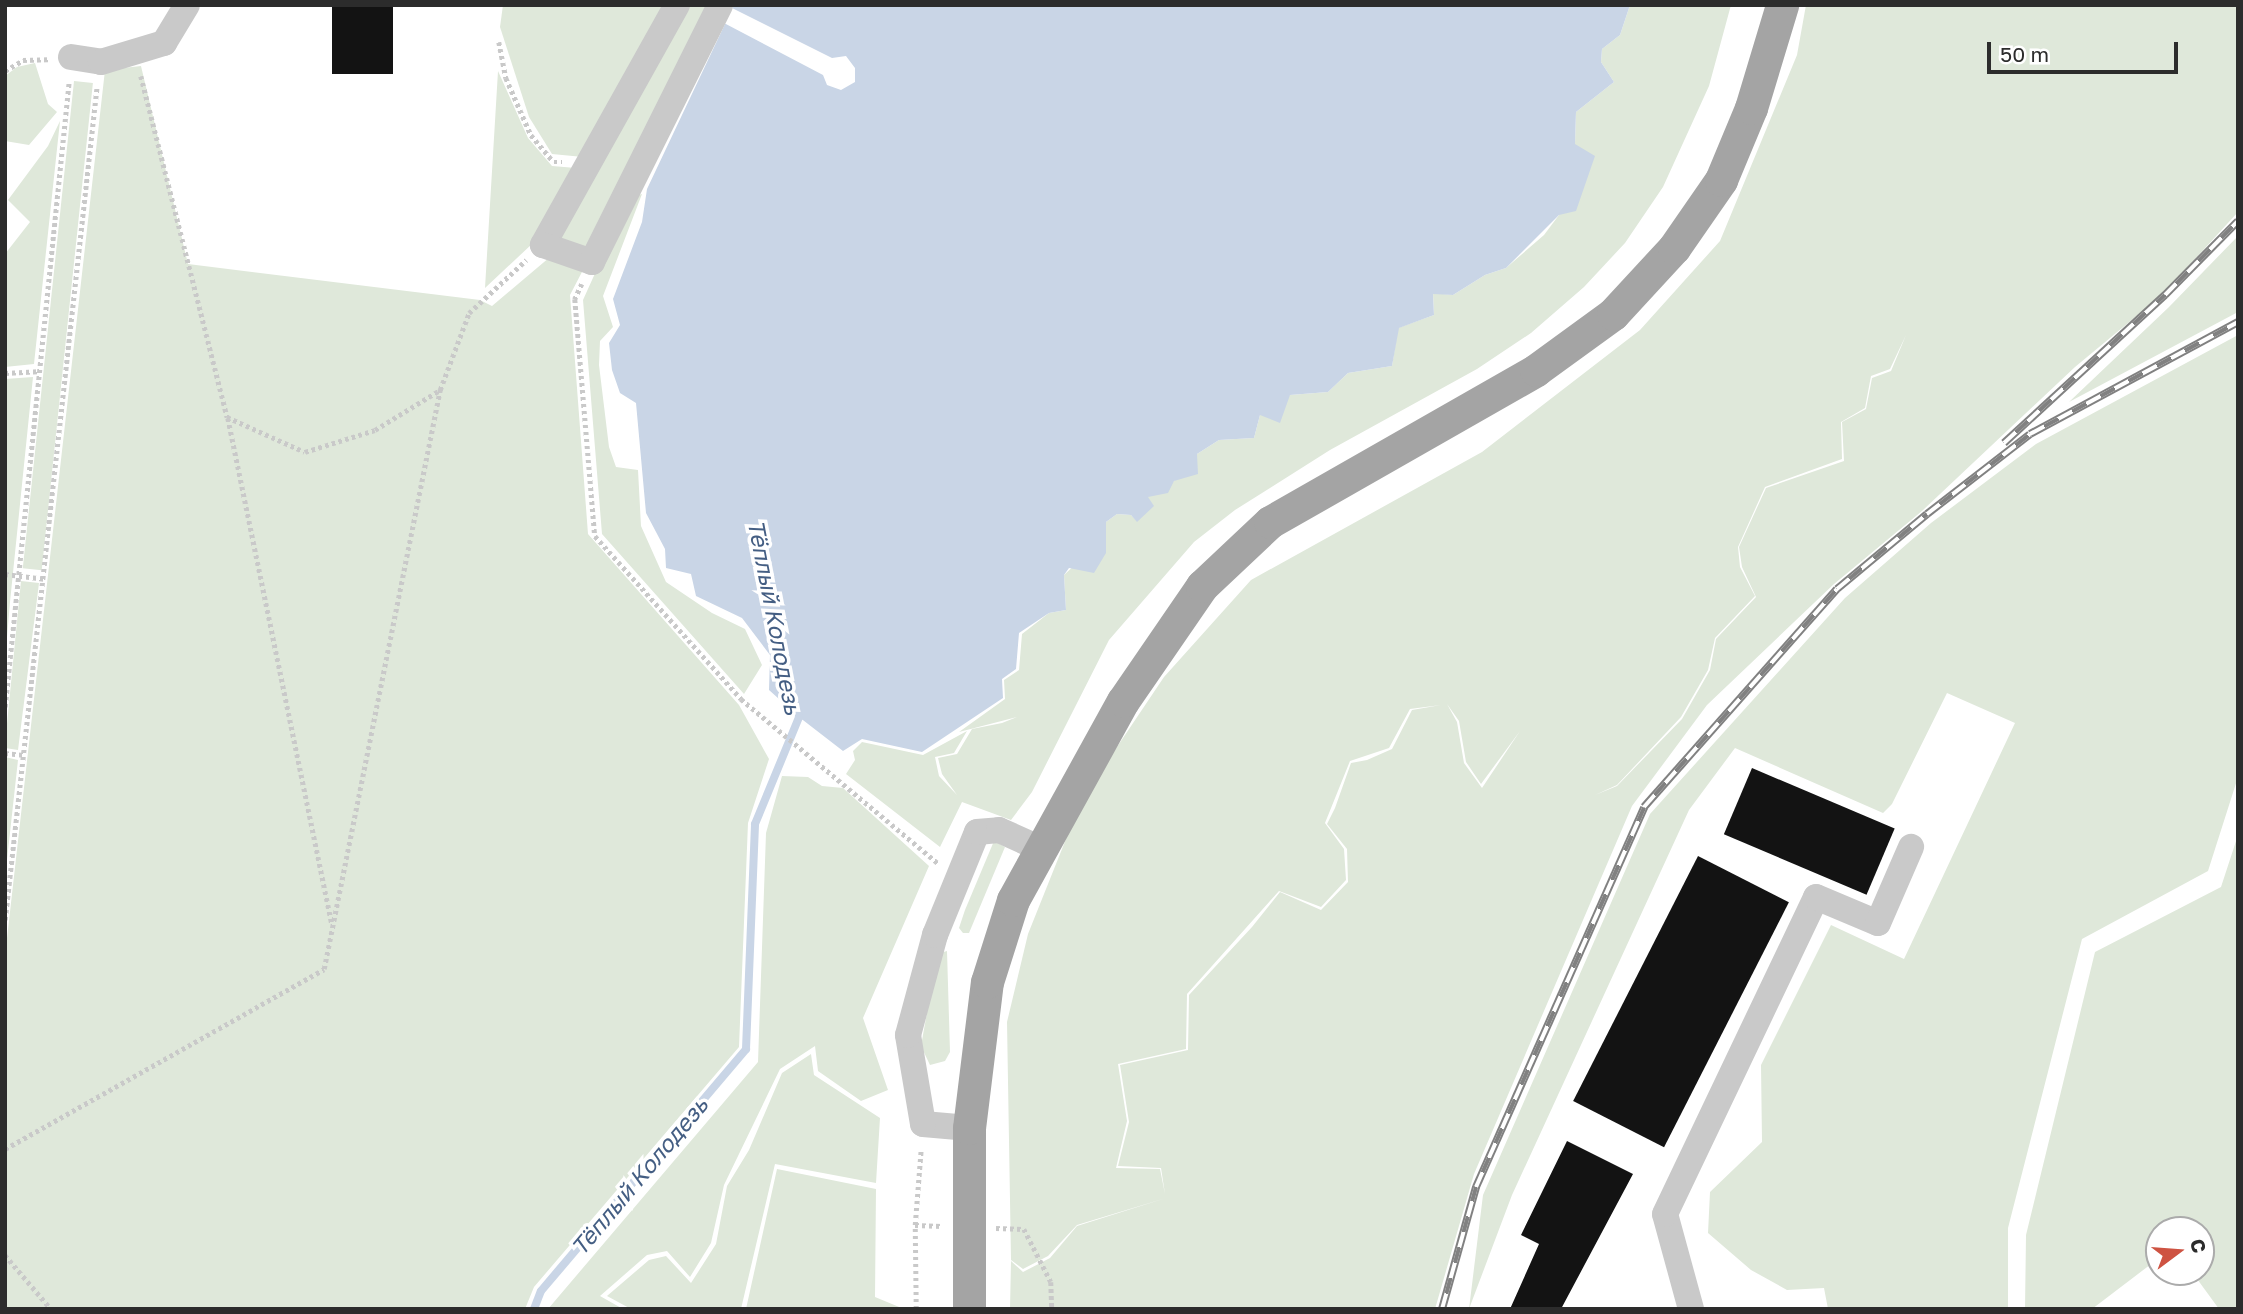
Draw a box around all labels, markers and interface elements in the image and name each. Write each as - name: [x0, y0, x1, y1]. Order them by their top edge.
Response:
- scale bar: [1991, 28, 2182, 72]
- text: 50 m: [2000, 41, 2049, 67]
- water label: Тёплый Колодезь: [743, 517, 807, 717]
- water label: Тёплый Колодезь: [565, 1091, 713, 1261]
- north arrow: [2145, 1216, 2215, 1286]
- text: С: [2186, 1236, 2212, 1255]

